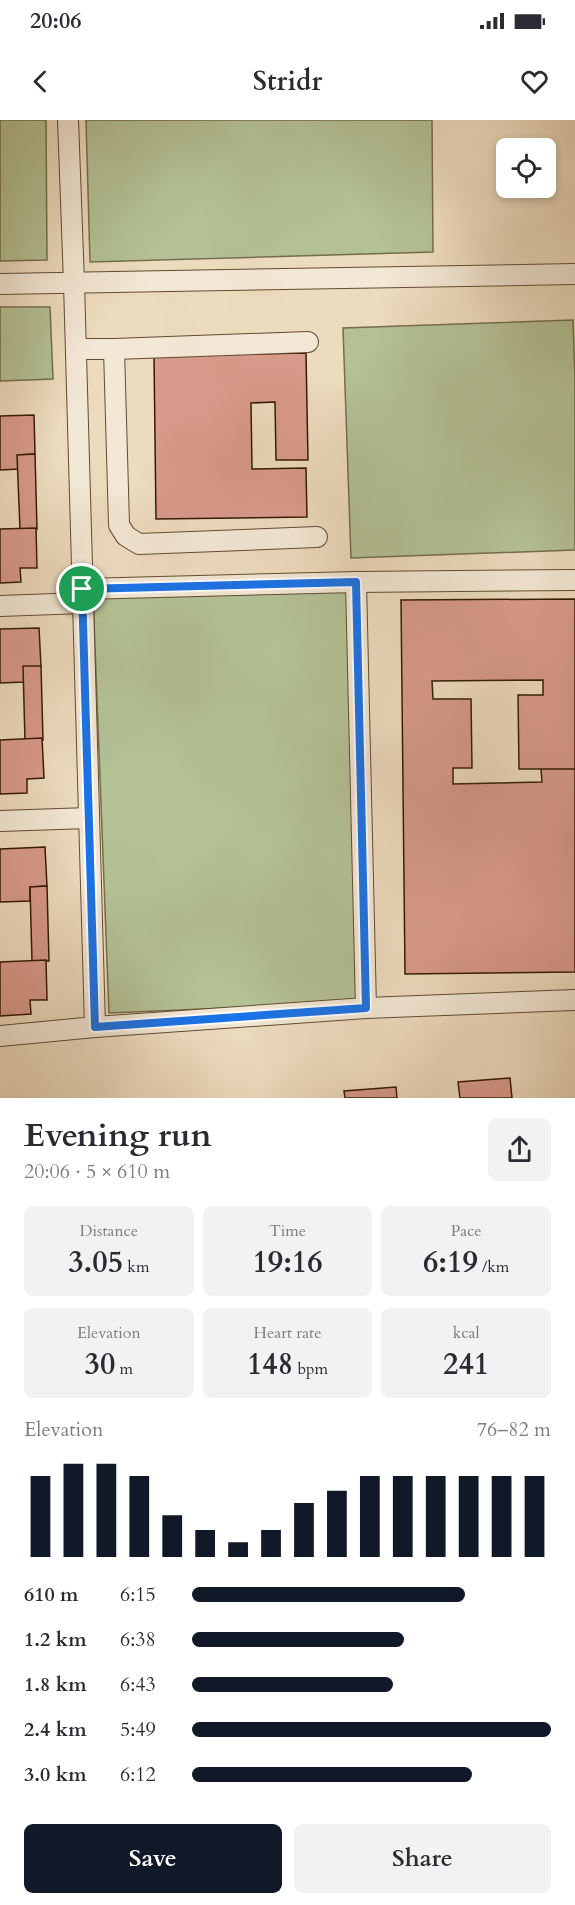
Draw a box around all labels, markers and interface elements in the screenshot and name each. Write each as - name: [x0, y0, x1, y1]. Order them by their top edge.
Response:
- text: 20:06: [30, 6, 81, 36]
- text: Stridr: [253, 63, 322, 100]
- icon: back: [24, 65, 57, 98]
- icon: heart: [518, 65, 551, 98]
- map controls: [496, 138, 556, 198]
- button: locate: [496, 138, 556, 198]
- pin: [56, 563, 107, 614]
- icon: arrive: [65, 572, 98, 605]
- text: Evening run: [24, 1113, 212, 1158]
- button: share: [488, 1118, 551, 1181]
- text: 20:06 · 5 × 610 m: [24, 1158, 170, 1185]
- text: Distance: [80, 1220, 138, 1242]
- text: Time: [269, 1220, 306, 1242]
- text: Pace: [451, 1220, 482, 1242]
- text: 3.05: [68, 1242, 123, 1283]
- text: 19:16: [252, 1242, 323, 1283]
- text: 6:19: [423, 1242, 478, 1283]
- text: km: [123, 1256, 149, 1278]
- text: /km: [478, 1256, 509, 1278]
- text: Elevation: [77, 1322, 141, 1344]
- text: Heart rate: [254, 1322, 321, 1344]
- text: kcal: [453, 1322, 480, 1344]
- text: 30: [85, 1344, 115, 1385]
- text: 148: [247, 1344, 293, 1385]
- text: 241: [443, 1344, 489, 1385]
- text: m: [115, 1358, 133, 1380]
- text: bpm: [293, 1358, 328, 1380]
- text: Elevation: [24, 1416, 103, 1443]
- text: 76–82 m: [477, 1416, 551, 1443]
- text: 610 m: [24, 1581, 79, 1608]
- text: 6:15: [120, 1581, 156, 1608]
- text: 1.2 km: [24, 1626, 87, 1653]
- text: 6:38: [120, 1626, 156, 1653]
- text: 1.8 km: [24, 1671, 87, 1698]
- text: 6:43: [120, 1671, 156, 1698]
- text: 2.4 km: [24, 1716, 87, 1743]
- text: 5:49: [120, 1716, 156, 1743]
- text: 3.0 km: [24, 1761, 87, 1788]
- text: 6:12: [120, 1761, 156, 1788]
- button: Save: [24, 1824, 282, 1893]
- button: Share: [294, 1824, 551, 1893]

